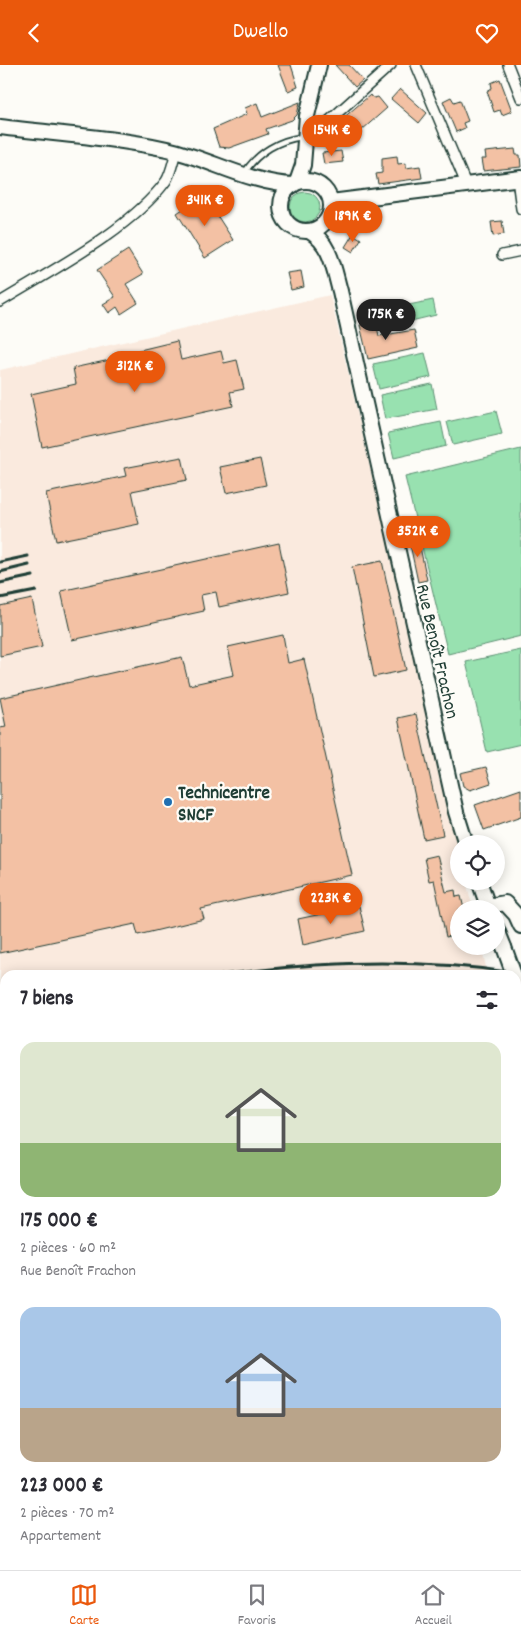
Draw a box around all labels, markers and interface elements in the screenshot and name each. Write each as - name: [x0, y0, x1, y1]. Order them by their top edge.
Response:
- text: Dwello: [233, 17, 288, 48]
- icon: back: [20, 19, 48, 47]
- icon: heart: [473, 19, 501, 47]
- pin: 154K €: [291, 114, 373, 157]
- text: 154K €: [313, 119, 351, 142]
- pin: 341K €: [164, 185, 246, 227]
- text: 341K €: [186, 189, 224, 212]
- pin: 189K €: [312, 201, 394, 243]
- text: 189K €: [334, 205, 372, 228]
- pin: 175K €: [345, 299, 427, 341]
- text: 175K €: [367, 303, 405, 326]
- pin: 312K €: [94, 351, 176, 393]
- text: 312K €: [116, 355, 154, 378]
- pin: 352K €: [377, 515, 459, 558]
- text: 352K €: [397, 520, 439, 543]
- street label: Rue Benoît Frachon: [407, 582, 464, 722]
- place label: Technicentre SNCF: [178, 781, 270, 830]
- marker: Technicentre SNCF: [162, 796, 174, 808]
- map controls: [450, 835, 505, 955]
- button: locate: [450, 835, 505, 890]
- pin: 223K €: [290, 883, 372, 925]
- text: 223K €: [310, 887, 352, 910]
- button: layers: [450, 900, 505, 955]
- text: 7 biens: [20, 985, 74, 1015]
- icon: filters: [473, 986, 501, 1014]
- icon: home: [216, 1075, 306, 1165]
- text: 175 000 €: [20, 1207, 98, 1237]
- text: 2 pièces · 60 m²: [20, 1237, 116, 1260]
- text: Rue Benoît Frachon: [20, 1260, 136, 1283]
- icon: home: [216, 1340, 306, 1430]
- text: 223 000 €: [20, 1472, 103, 1502]
- text: 2 pièces · 70 m²: [20, 1502, 114, 1525]
- text: Appartement: [20, 1525, 101, 1548]
- tab: Carte: [69, 1581, 99, 1631]
- tab: Favoris: [238, 1581, 276, 1631]
- tab: Accueil: [415, 1581, 452, 1631]

